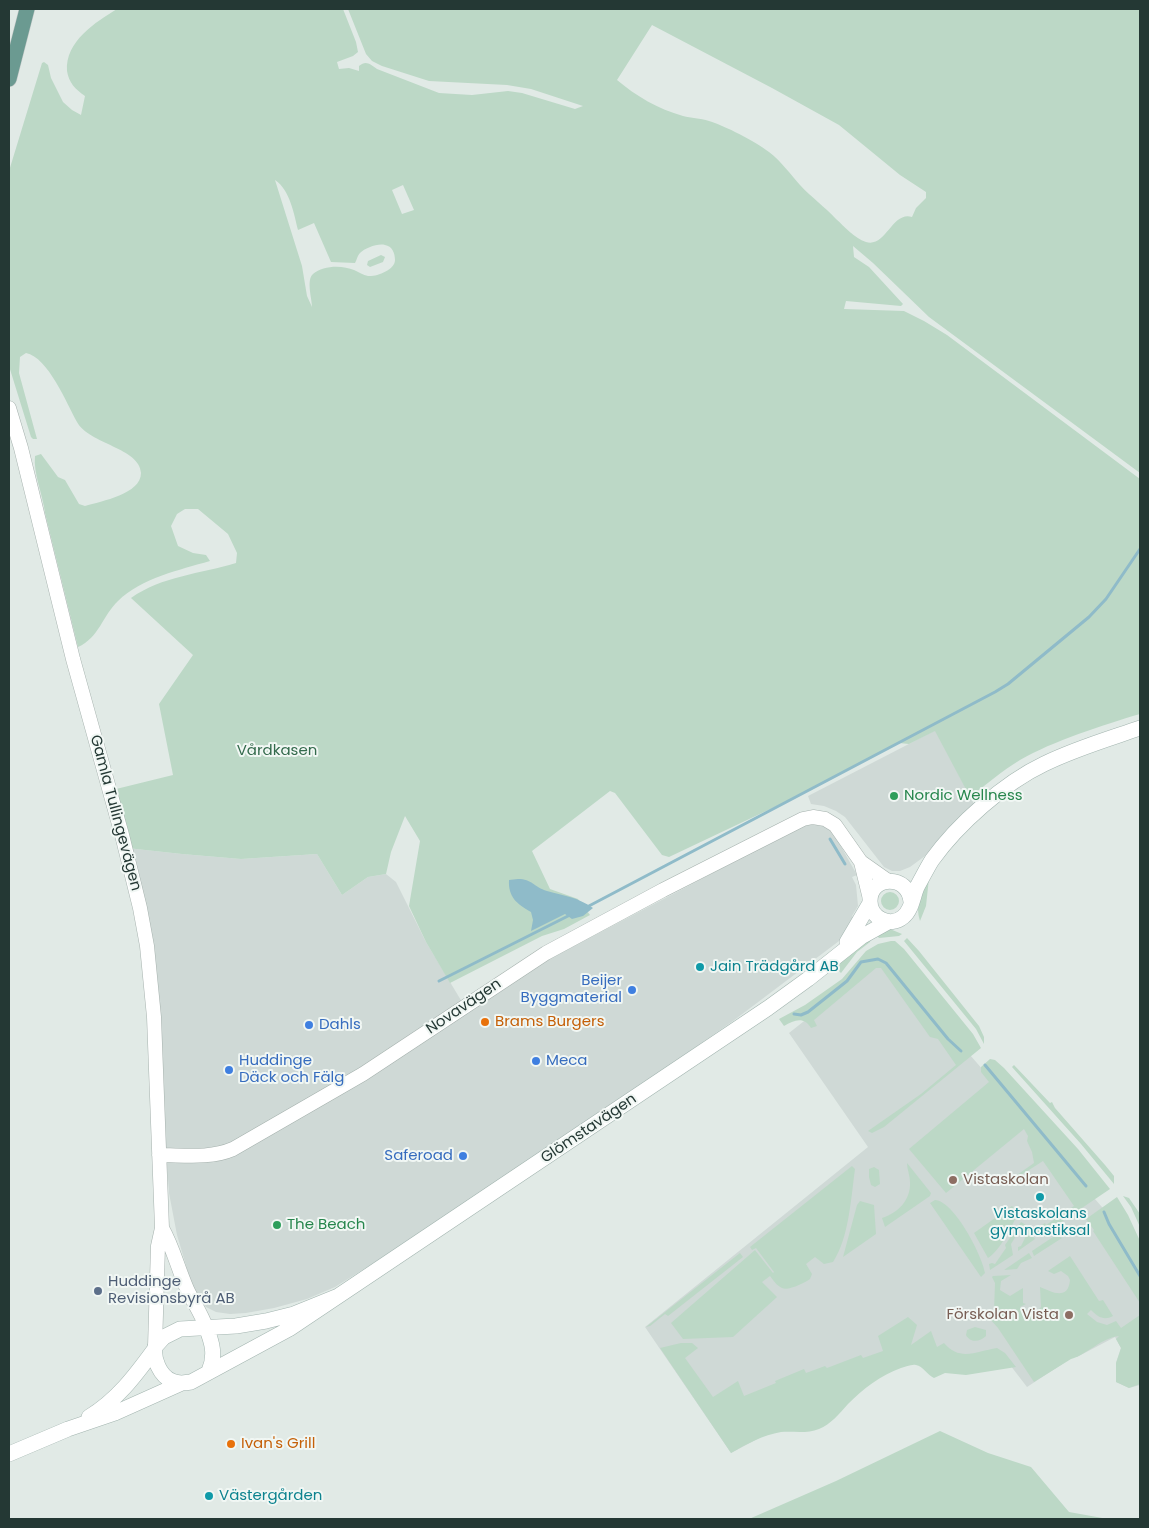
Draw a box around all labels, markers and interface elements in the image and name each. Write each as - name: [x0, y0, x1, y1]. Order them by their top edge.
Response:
- street label: Gamla Tullingevägen: [86, 733, 144, 893]
- park label: Vårdkasen: [237, 742, 317, 760]
- place label: Nordic Wellness: [904, 787, 1023, 805]
- marker: Nordic Wellness: [888, 790, 900, 802]
- place label: Jain Trädgård AB: [710, 958, 839, 976]
- marker: Jain Trädgård AB: [694, 961, 706, 973]
- place label: Beijer Byggmaterial: [521, 972, 622, 1007]
- street label: Novavägen: [423, 975, 505, 1039]
- marker: Beijer Byggmaterial: [626, 984, 638, 996]
- place label: Brams Burgers: [495, 1013, 604, 1031]
- place label: Dahls: [319, 1016, 361, 1034]
- marker: Brams Burgers: [479, 1016, 491, 1028]
- marker: Dahls: [303, 1019, 315, 1031]
- place label: Huddinge Däck och Fälg: [239, 1052, 344, 1087]
- place label: Meca: [546, 1052, 587, 1070]
- marker: Meca: [530, 1055, 542, 1067]
- marker: Huddinge Däck och Fälg: [223, 1064, 235, 1076]
- street label: Glömstavägen: [538, 1090, 640, 1168]
- place label: Saferoad: [384, 1147, 453, 1165]
- marker: Saferoad: [457, 1150, 469, 1162]
- place label: Vistaskolan: [963, 1171, 1049, 1189]
- marker: Vistaskolan: [947, 1174, 959, 1186]
- marker: Vistaskolans gymnastiksal: [1034, 1191, 1046, 1203]
- place label: Vistaskolans gymnastiksal: [990, 1205, 1090, 1240]
- place label: The Beach: [287, 1216, 365, 1234]
- marker: The Beach: [271, 1219, 283, 1231]
- place label: Huddinge Revisionsbyrå AB: [108, 1273, 235, 1308]
- marker: Huddinge Revisionsbyrå AB: [92, 1285, 104, 1297]
- place label: Förskolan Vista: [946, 1306, 1059, 1324]
- marker: Förskolan Vista: [1063, 1309, 1075, 1321]
- place label: Ivan's Grill: [241, 1435, 315, 1453]
- marker: Ivan's Grill: [225, 1438, 237, 1450]
- place label: Västergården: [219, 1487, 322, 1505]
- marker: Västergården: [203, 1490, 215, 1502]

